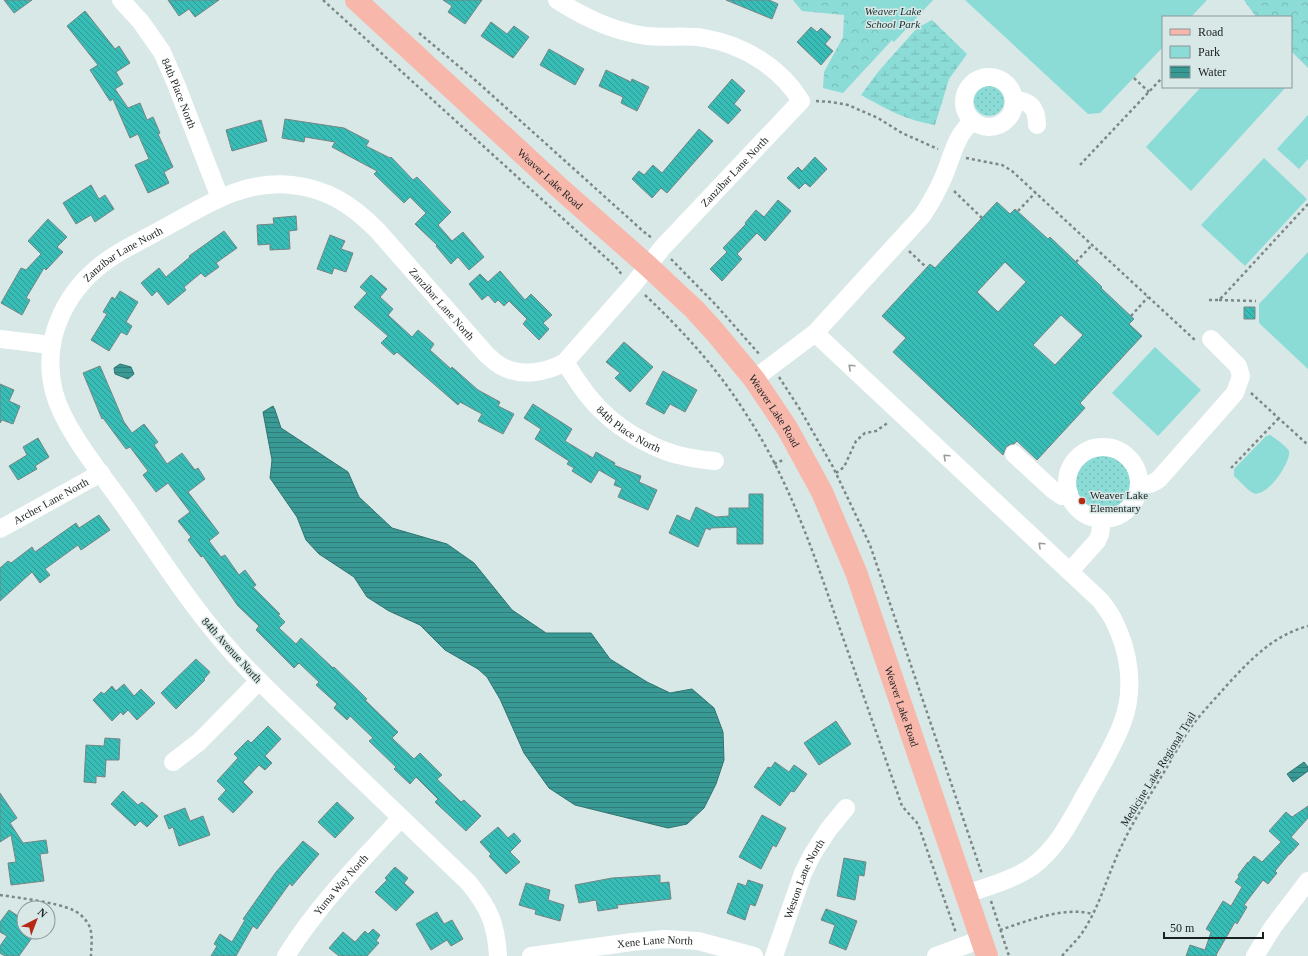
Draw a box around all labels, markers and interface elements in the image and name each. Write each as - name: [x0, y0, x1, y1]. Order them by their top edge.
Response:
- park label: Weaver Lake School Park: [865, 5, 921, 30]
- legend: [1162, 16, 1292, 88]
- text: Road: [1198, 25, 1223, 39]
- text: Park: [1198, 45, 1220, 59]
- street label: 84th Place North: [159, 56, 199, 130]
- text: Water: [1198, 65, 1226, 79]
- street label: Zanzibar Lane North: [698, 133, 771, 209]
- street label: Weaver Lake Road: [515, 146, 586, 212]
- street label: Zanzibar Lane North: [81, 224, 165, 284]
- street label: Zanzibar Lane North: [407, 265, 477, 343]
- one-way arrow: [848, 365, 856, 372]
- street label: Weaver Lake Road: [747, 372, 802, 450]
- street label: 84th Place North: [594, 403, 663, 455]
- one-way arrow: [943, 454, 951, 461]
- street label: Archer Lane North: [11, 475, 91, 526]
- place label: Weaver Lake Elementary: [1090, 489, 1148, 514]
- marker: Weaver Lake Elementary: [1077, 496, 1087, 506]
- one-way arrow: [1038, 542, 1046, 550]
- street label: 84th Avenue North: [200, 615, 265, 685]
- street label: Weaver Lake Road: [883, 665, 921, 748]
- street label: Medicine Lake Regional Trail: [1118, 710, 1198, 828]
- street label: Weston Lane North: [782, 836, 827, 920]
- street label: Yuma Way North: [311, 851, 371, 917]
- north arrow: [16, 900, 56, 940]
- text: N: [36, 905, 50, 920]
- scale bar: [1164, 914, 1263, 940]
- text: 50 m: [1170, 921, 1195, 935]
- street label: Xene Lane North: [616, 933, 694, 950]

